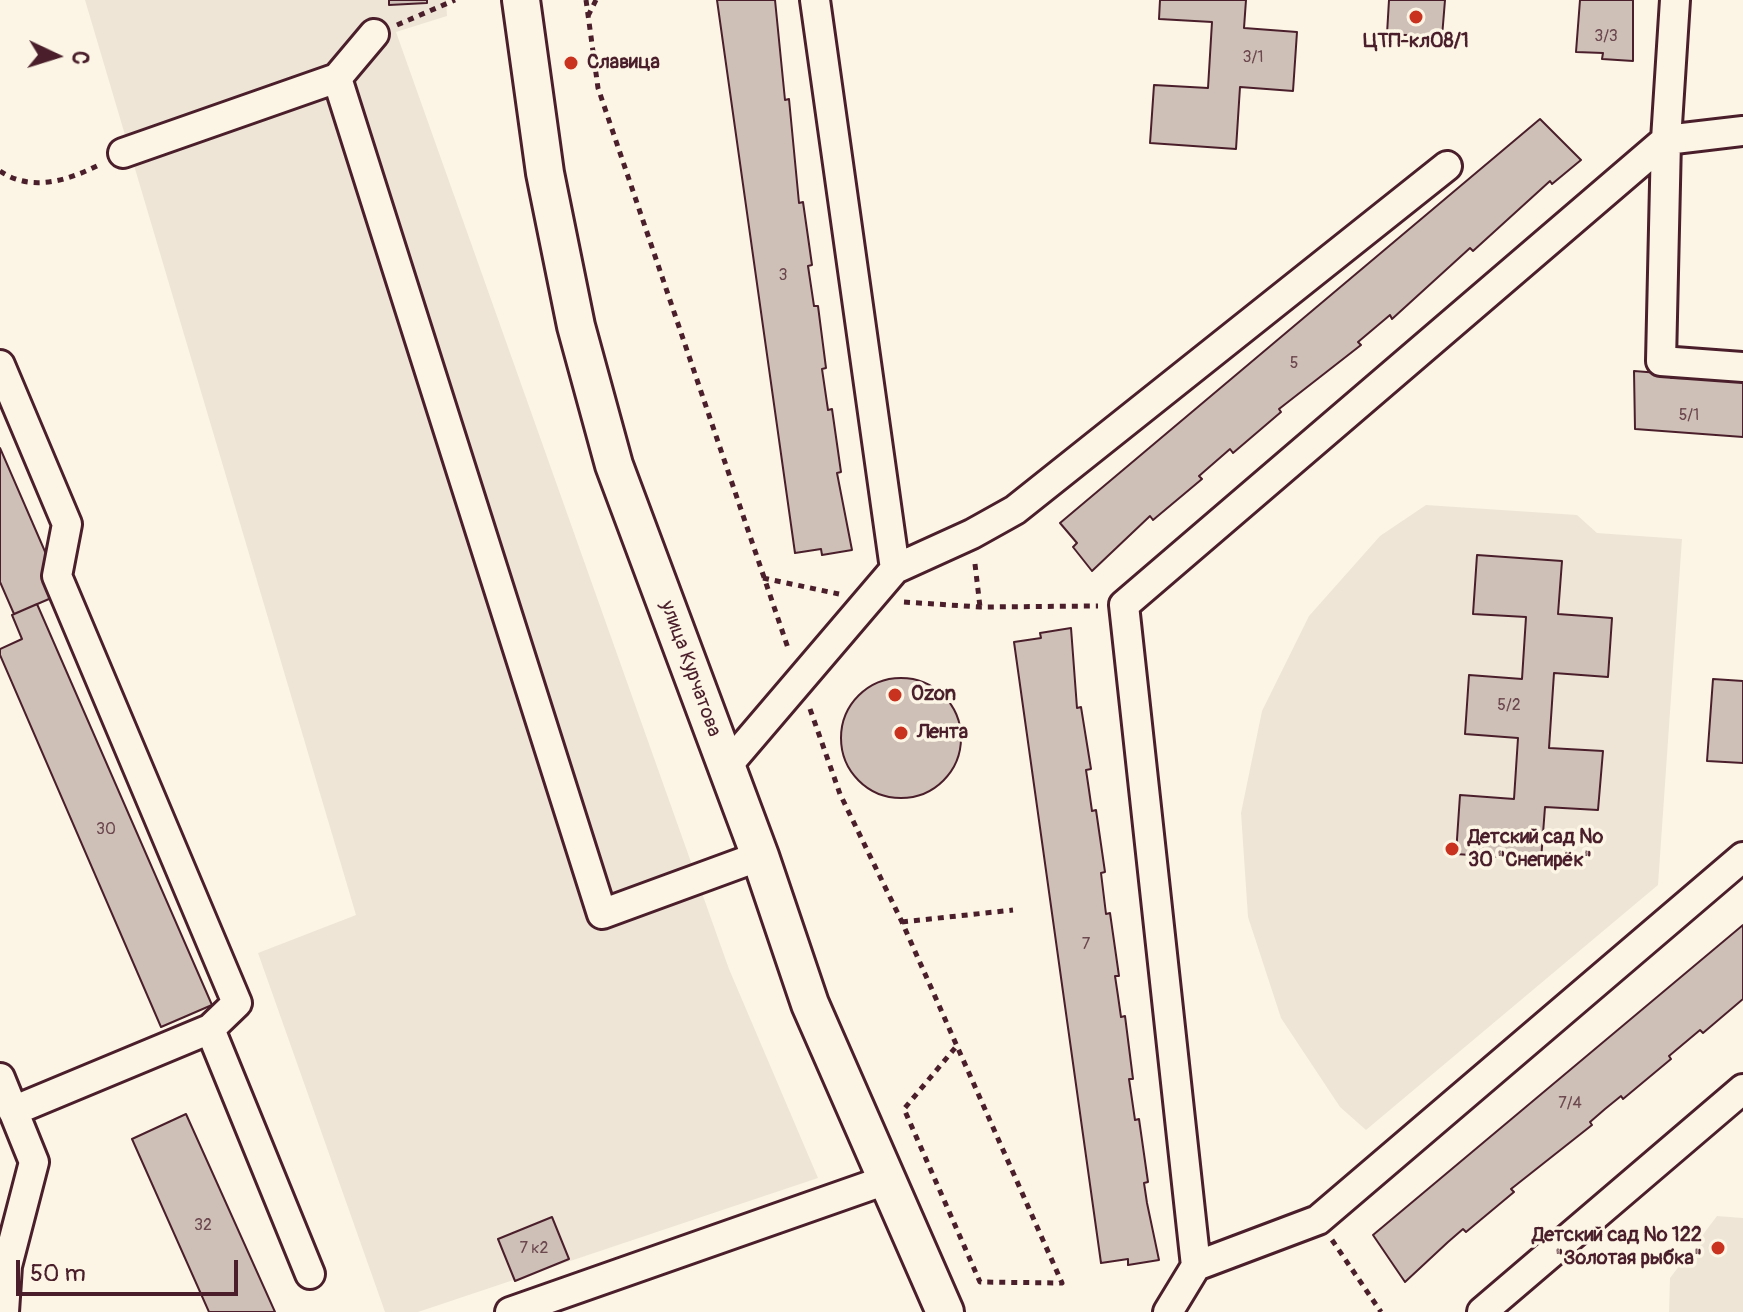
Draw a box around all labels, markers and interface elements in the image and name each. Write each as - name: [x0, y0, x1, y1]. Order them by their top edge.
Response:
- marker: ЦТП-кл08/1: [1407, 8, 1425, 26]
- north arrow: [16, 16, 96, 96]
- house number: 3/3: [1594, 27, 1618, 47]
- place label: ЦТП-кл08/1: [1363, 30, 1469, 54]
- house number: 3/1: [1243, 48, 1263, 68]
- text: С: [66, 50, 94, 65]
- place label: Славица: [587, 51, 660, 75]
- marker: Славица: [562, 54, 580, 72]
- house number: 3: [779, 266, 787, 286]
- house number: 5: [1290, 354, 1298, 374]
- house number: 5/1: [1679, 406, 1699, 426]
- street label: улица Курчатова: [654, 598, 726, 740]
- place label: Ozon: [911, 683, 956, 707]
- marker: Ozon: [886, 686, 904, 704]
- house number: 5/2: [1497, 696, 1521, 716]
- place label: Лента: [917, 721, 968, 745]
- marker: Лента: [892, 724, 910, 742]
- house number: 30: [96, 820, 116, 840]
- place label: Детский сад № 30 "Снегирёк": [1468, 826, 1603, 873]
- marker: Детский сад № 30 "Снегирёк": [1443, 840, 1461, 858]
- house number: 7: [1082, 935, 1090, 955]
- house number: 7/4: [1558, 1094, 1582, 1114]
- house number: 32: [194, 1216, 212, 1236]
- place label: Детский сад № 122 "Золотая рыбка": [1532, 1224, 1702, 1271]
- house number: 7 к2: [519, 1239, 549, 1259]
- marker: Детский сад № 122 "Золотая рыбка": [1709, 1239, 1727, 1257]
- scale bar: [20, 1244, 242, 1294]
- text: 50 m: [30, 1259, 86, 1288]

